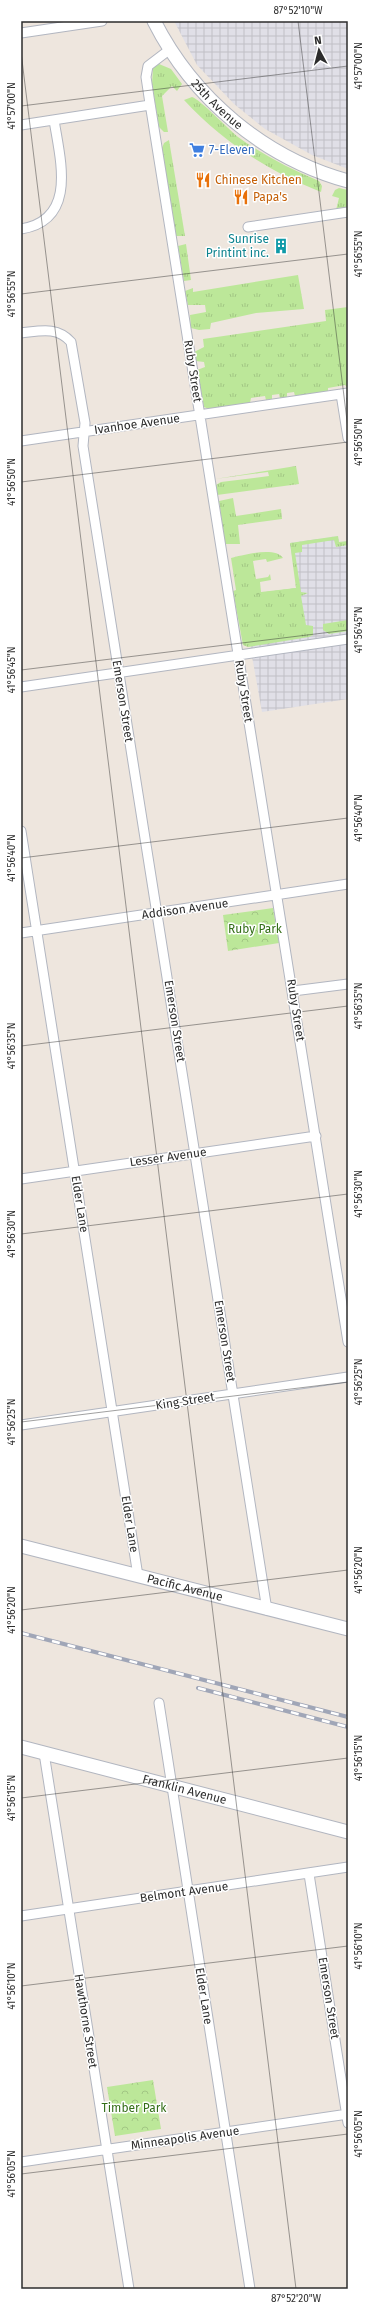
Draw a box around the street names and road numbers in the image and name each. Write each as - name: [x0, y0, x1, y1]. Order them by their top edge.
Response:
- street label: 25th Avenue: [188, 76, 245, 132]
- street label: Ruby Street: [181, 339, 205, 404]
- street label: Ivanhoe Avenue: [93, 411, 181, 437]
- street label: Emerson Street: [110, 659, 137, 744]
- street label: Ruby Street: [232, 659, 256, 724]
- street label: Addison Avenue: [141, 896, 229, 922]
- street label: Ruby Street: [284, 978, 308, 1043]
- street label: Emerson Street: [162, 979, 189, 1064]
- street label: Lesser Avenue: [129, 1145, 207, 1169]
- street label: Elder Lane: [69, 1175, 91, 1233]
- street label: Emerson Street: [212, 1299, 239, 1384]
- street label: King Street: [155, 1389, 216, 1413]
- street label: Elder Lane: [119, 1495, 141, 1553]
- street label: Pacific Avenue: [145, 1571, 224, 1604]
- street label: Franklin Avenue: [141, 1772, 228, 1807]
- street label: Belmont Avenue: [139, 1879, 229, 1905]
- street label: Emerson Street: [316, 1956, 343, 2041]
- street label: Elder Lane: [193, 1967, 215, 2025]
- street label: Hawthorne Street: [72, 1973, 100, 2070]
- street label: Minneapolis Avenue: [130, 2123, 240, 2153]

